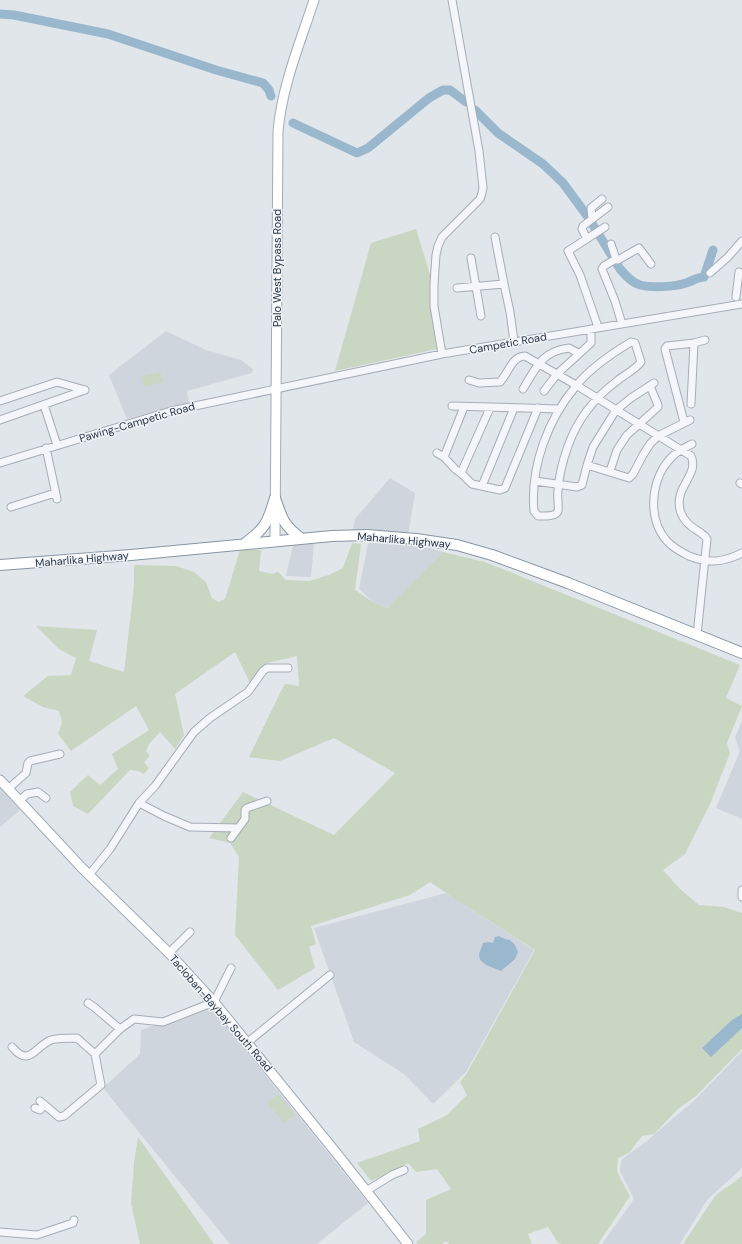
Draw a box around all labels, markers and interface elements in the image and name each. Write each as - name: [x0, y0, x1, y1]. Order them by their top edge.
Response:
- street label: Palo West Bypass Road: [270, 209, 284, 327]
- street label: Campetic Road: [468, 329, 548, 357]
- street label: Pawing-Campetic Road: [77, 399, 197, 445]
- street label: Maharlika Highway: [357, 529, 451, 551]
- street label: Maharlika Highway: [35, 548, 129, 570]
- street label: Tacloban-Baybay South Road: [166, 952, 276, 1074]

